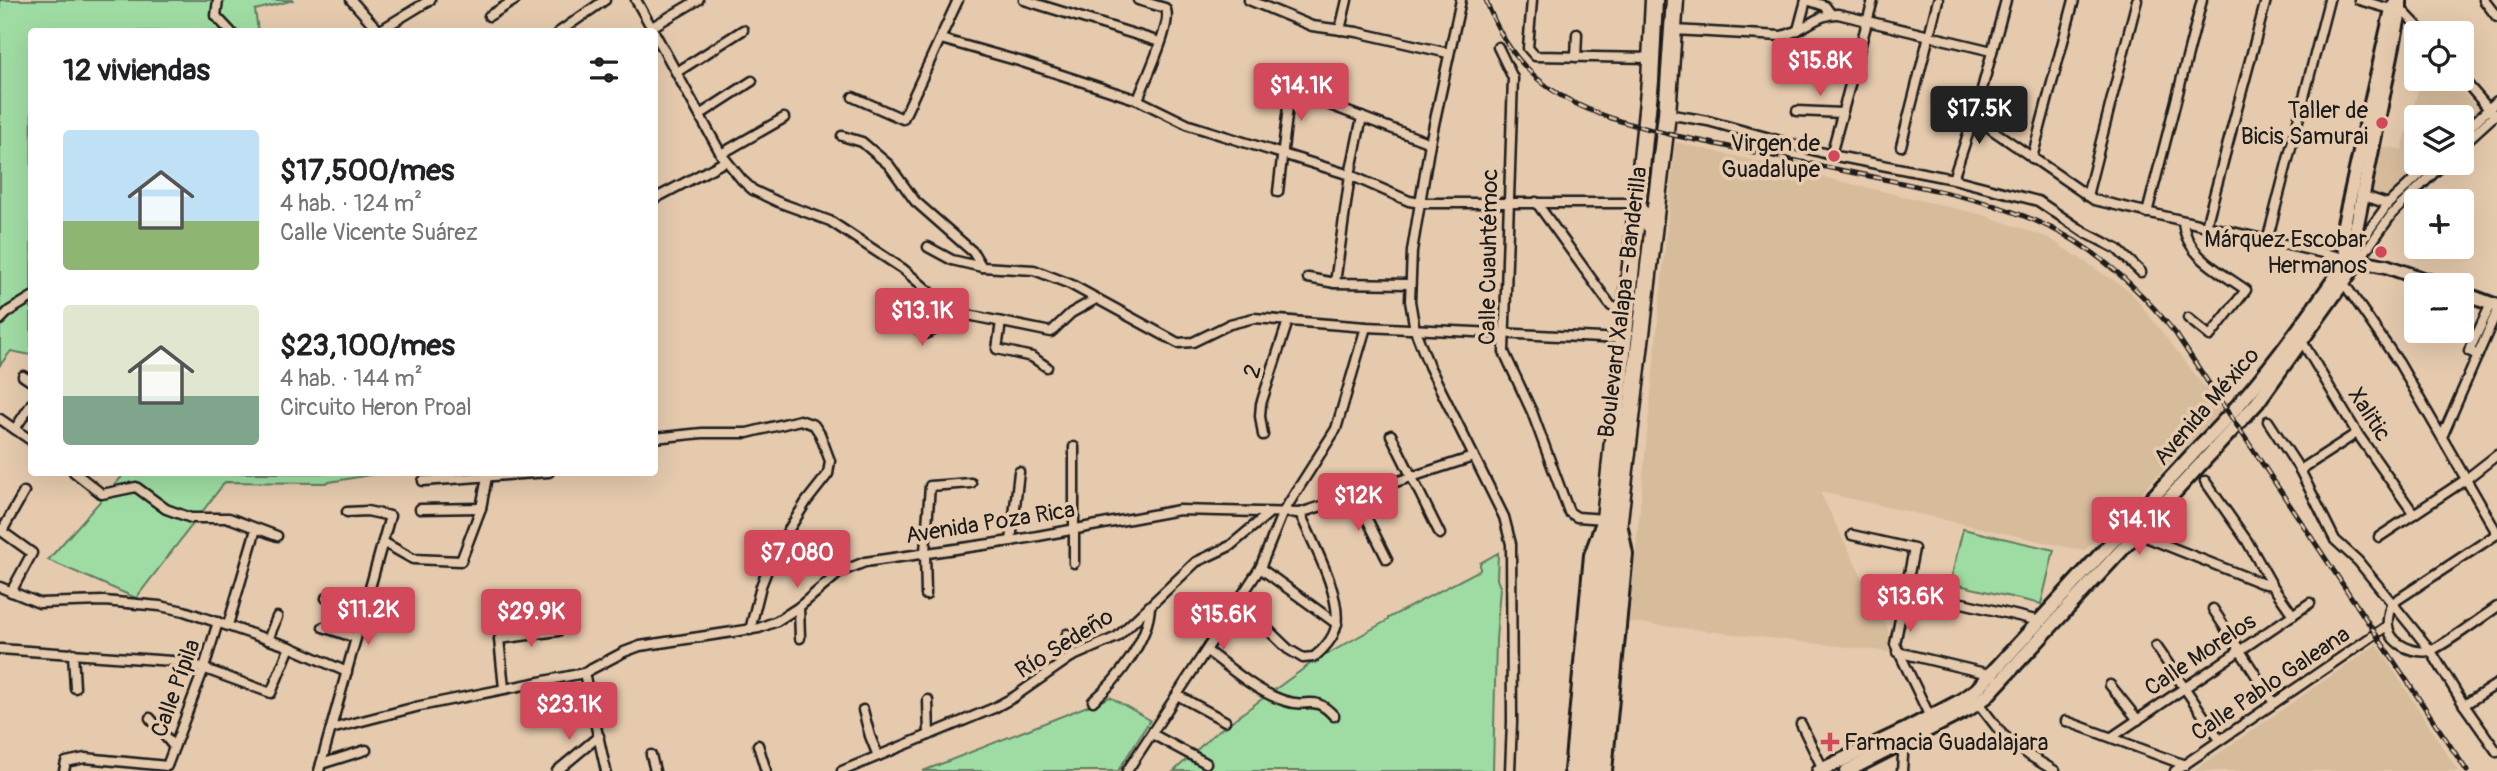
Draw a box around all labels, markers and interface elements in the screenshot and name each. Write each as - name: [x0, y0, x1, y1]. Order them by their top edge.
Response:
- map controls: [2404, 21, 2474, 343]
- button: locate: [2404, 21, 2474, 91]
- pin: $15.8K: [1763, 38, 1877, 98]
- text: $15.8K: [1788, 46, 1852, 75]
- icon: filters: [585, 51, 623, 89]
- text: 12 viviendas: [63, 52, 210, 89]
- pin: $14.1K: [1244, 64, 1358, 123]
- text: $14.1K: [1270, 71, 1332, 100]
- pin: $17.5K: [1922, 86, 2036, 146]
- text: $17.5K: [1947, 94, 2012, 123]
- place label: Taller de Bicis Samurai: [2241, 96, 2369, 151]
- button: layers: [2404, 105, 2474, 175]
- marker: Taller de Bicis Samurai: [2374, 115, 2390, 131]
- place label: Virgen de Guadalupe: [1721, 129, 1821, 184]
- marker: Virgen de Guadalupe: [1826, 148, 1842, 164]
- text: $17,500/mes: [280, 152, 454, 189]
- icon: home: [119, 158, 203, 242]
- street label: Boulevard Xalapa - Banderilla: [1591, 165, 1654, 439]
- street label: Calle Cuauhtémoc: [1472, 169, 1505, 345]
- text: 4 hab. · 124 m²: [280, 189, 422, 218]
- button: +: [2404, 189, 2474, 259]
- text: Calle Vicente Suárez: [280, 218, 478, 247]
- place label: Márquez Escobar Hermanos: [2204, 225, 2367, 280]
- marker: Márquez Escobar Hermanos: [2373, 244, 2389, 260]
- button: −: [2404, 273, 2474, 343]
- pin: $13.1K: [865, 288, 979, 348]
- text: $13.1K: [891, 296, 953, 325]
- text: $23,100/mes: [280, 327, 455, 364]
- icon: home: [119, 333, 203, 417]
- street label: Avenida México: [2147, 341, 2266, 471]
- street label: 2: [1237, 361, 1268, 382]
- text: 4 hab. · 144 m²: [280, 364, 423, 393]
- street label: Xalitic: [2342, 382, 2398, 447]
- text: Circuito Heron Proal: [280, 393, 472, 422]
- pin: $12K: [1317, 474, 1399, 533]
- text: $12K: [1334, 481, 1382, 510]
- street label: Avenida Poza Rica: [903, 495, 1077, 550]
- pin: $14.1K: [2082, 498, 2196, 557]
- text: $14.1K: [2108, 505, 2170, 534]
- pin: $7,080: [740, 530, 854, 590]
- text: $7,080: [760, 538, 834, 567]
- pin: $13.6K: [1853, 574, 1967, 634]
- text: $13.6K: [1877, 582, 1943, 611]
- pin: $11.2K: [311, 588, 425, 647]
- pin: $29.9K: [474, 590, 588, 649]
- pin: $15.6K: [1166, 592, 1280, 652]
- text: $11.2K: [337, 595, 399, 624]
- text: $29.9K: [497, 597, 565, 626]
- text: $15.6K: [1190, 600, 1256, 629]
- street label: Río Sedeño: [1010, 602, 1119, 685]
- street label: Calle Morelos: [2139, 607, 2262, 702]
- street label: Calle Pablo Galeana: [2185, 620, 2355, 747]
- street label: Calle Pípila: [144, 635, 207, 741]
- pin: $23.1K: [512, 682, 626, 742]
- text: $23.1K: [536, 690, 602, 719]
- place label: Farmacia Guadalajara: [1844, 728, 2049, 757]
- marker: Farmacia Guadalajara: [1822, 734, 1838, 750]

